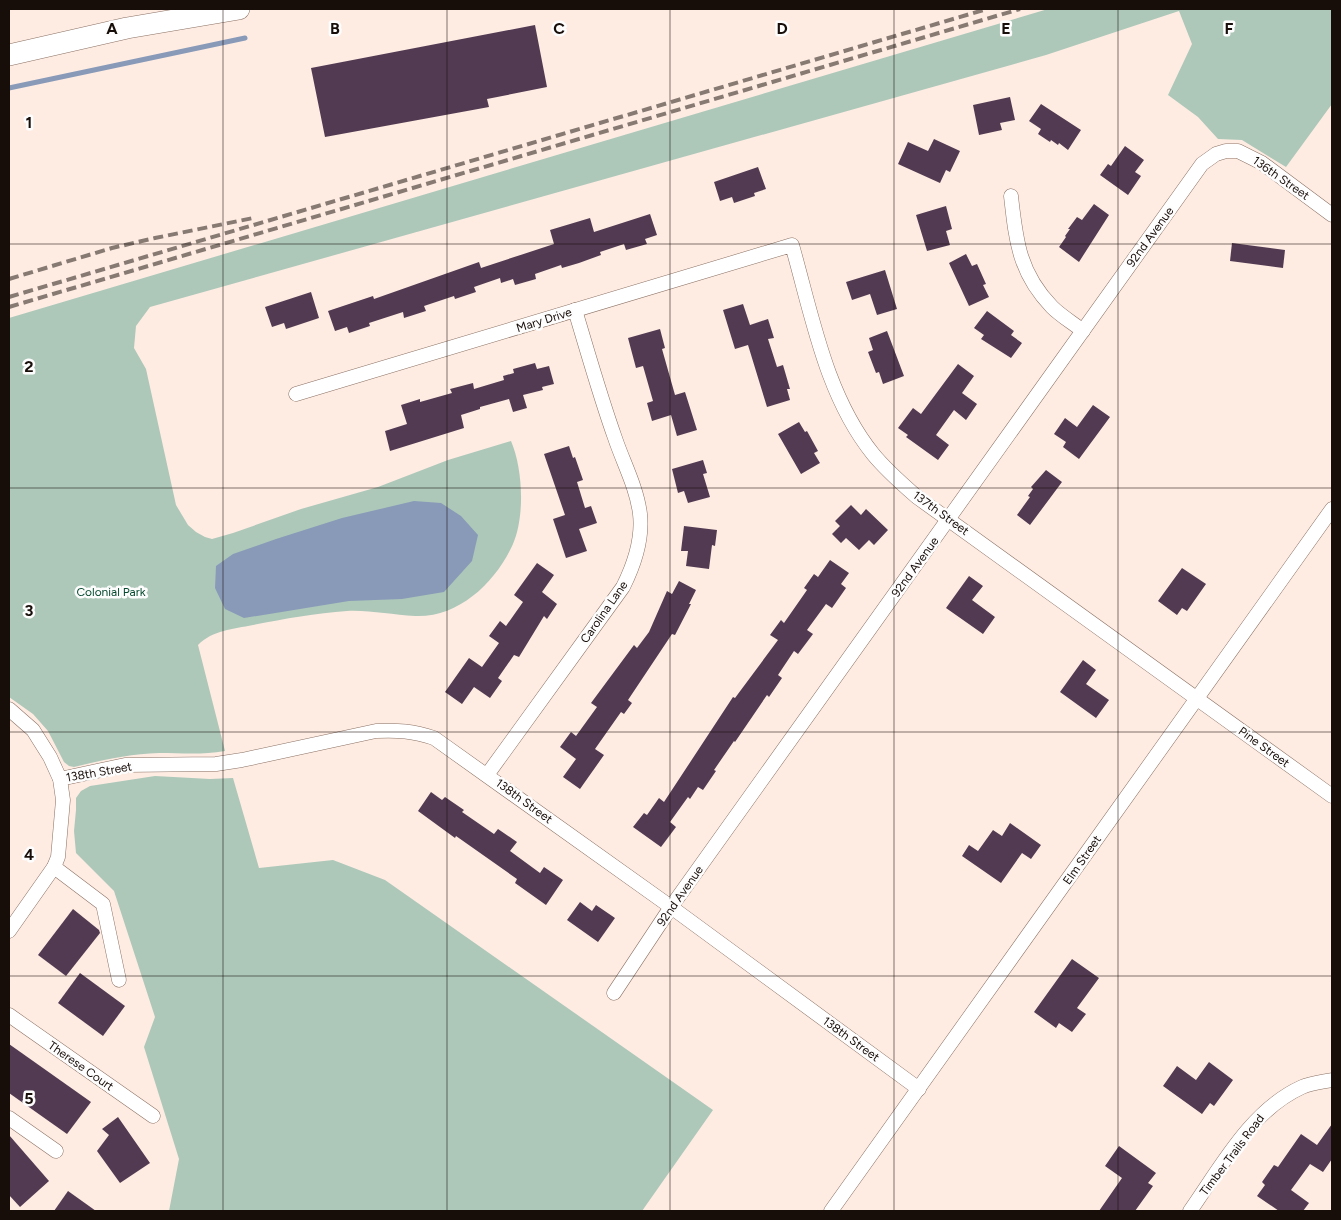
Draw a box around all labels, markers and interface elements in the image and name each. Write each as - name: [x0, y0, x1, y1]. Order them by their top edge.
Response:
- text: A: [106, 19, 118, 38]
- text: B: [330, 19, 340, 38]
- text: C: [553, 19, 565, 38]
- text: D: [776, 19, 788, 38]
- text: E: [1001, 19, 1011, 38]
- text: F: [1225, 19, 1234, 38]
- text: 1: [26, 113, 32, 132]
- street label: 136th Street: [1250, 153, 1312, 203]
- street label: 92nd Avenue: [1124, 204, 1177, 270]
- street label: Mary Drive: [515, 305, 574, 335]
- text: 2: [24, 357, 34, 376]
- street label: 137th Street: [910, 488, 972, 538]
- street label: 92nd Avenue: [889, 534, 942, 600]
- street label: Carolina Lane: [577, 578, 631, 646]
- park label: Colonial Park: [76, 585, 146, 599]
- text: 3: [25, 601, 34, 620]
- street label: Pine Street: [1236, 724, 1293, 770]
- street label: 138th Street: [65, 759, 133, 785]
- street label: 138th Street: [493, 776, 555, 827]
- street label: Elm Street: [1060, 832, 1104, 887]
- text: 4: [24, 845, 34, 864]
- street label: 92nd Avenue: [654, 863, 706, 929]
- street label: 138th Street: [820, 1014, 882, 1065]
- street label: Therese Court: [46, 1038, 117, 1094]
- text: 5: [24, 1089, 34, 1108]
- street label: Timber Trails Road: [1197, 1112, 1267, 1198]

